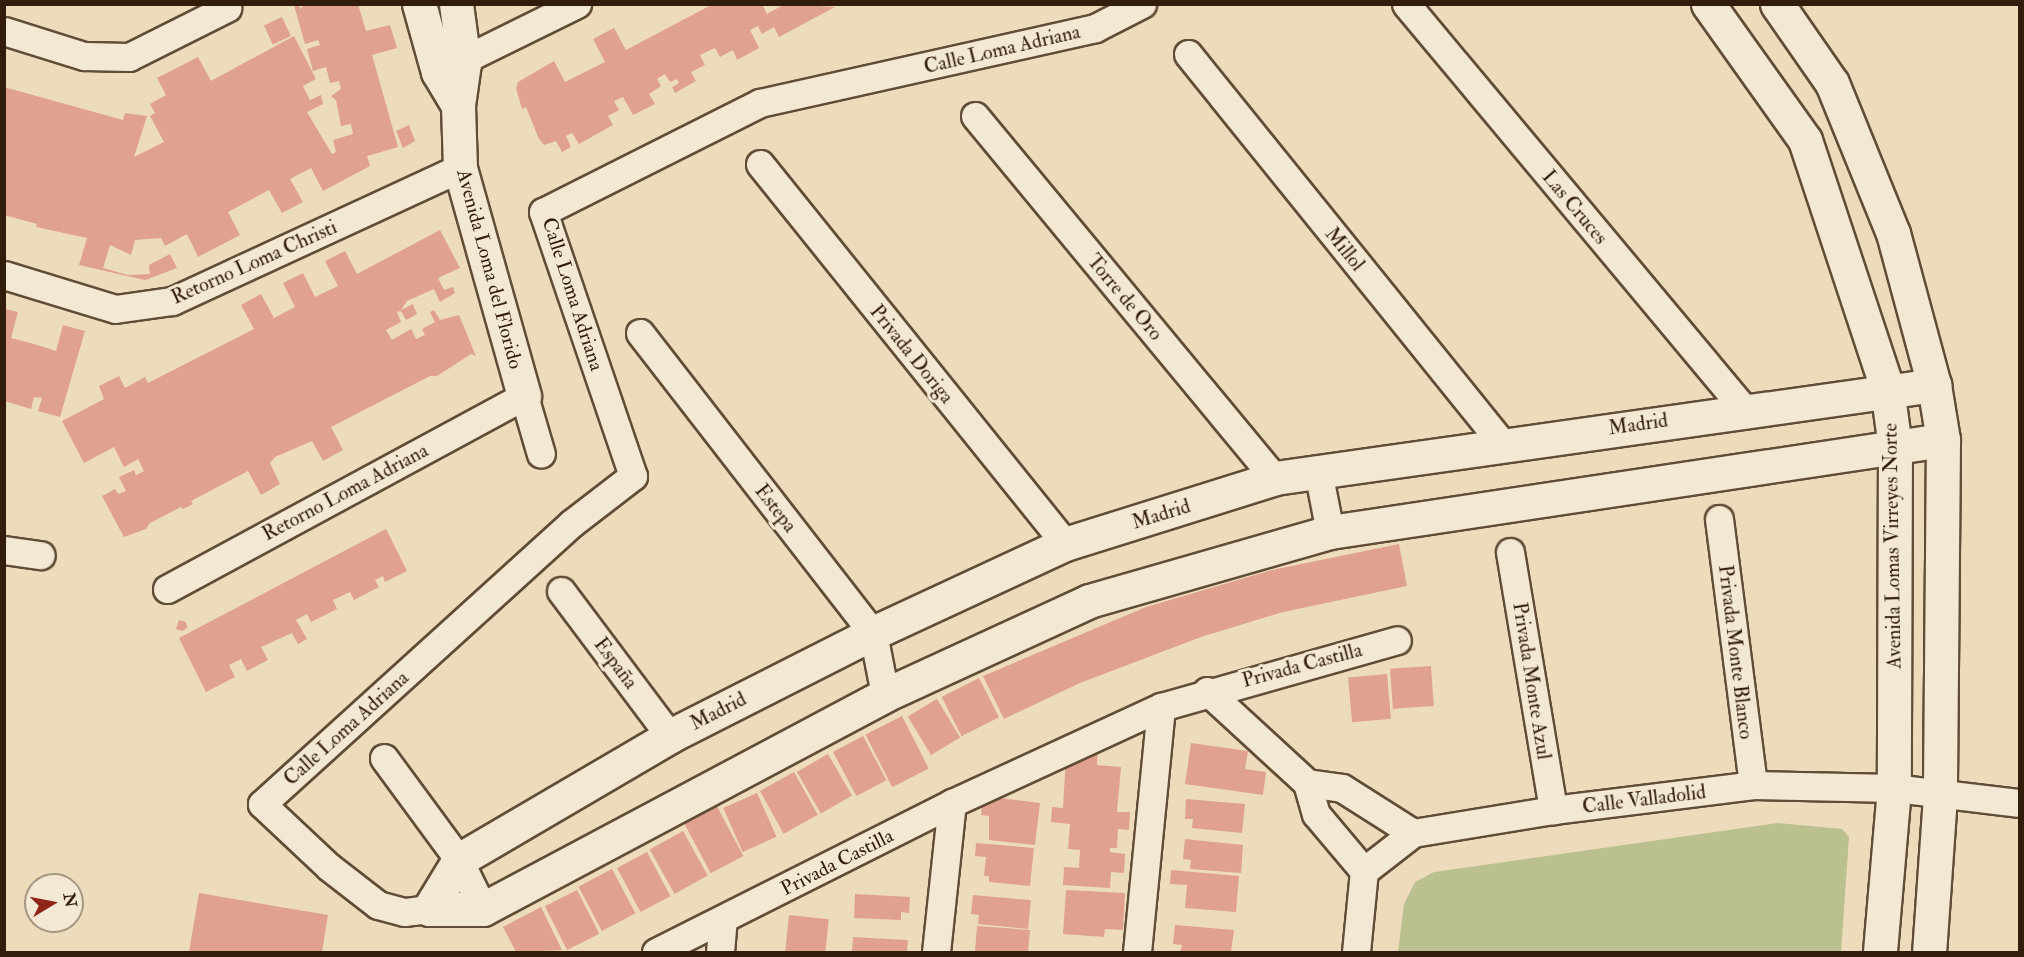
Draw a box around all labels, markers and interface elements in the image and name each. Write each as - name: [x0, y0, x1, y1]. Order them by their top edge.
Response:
- street label: Calle Loma Adriana: [921, 19, 1083, 79]
- street label: Las Cruces: [1537, 165, 1613, 249]
- street label: Avenida Loma del Florido: [452, 166, 528, 372]
- street label: Calle Loma Adriana: [537, 214, 609, 374]
- street label: Retorno Loma Christi: [167, 215, 341, 309]
- street label: Millol: [1320, 222, 1370, 276]
- street label: Torre de Oro: [1082, 249, 1168, 345]
- street label: Privada Doriga: [865, 300, 959, 408]
- street label: Madrid: [1607, 408, 1669, 440]
- street label: Avenida Lomas Virreyes Norte: [1878, 423, 1906, 669]
- street label: Retorno Loma Adriana: [258, 438, 432, 546]
- street label: Estepa: [750, 479, 802, 537]
- street label: Madrid: [1129, 494, 1193, 534]
- street label: Privada Monte Blanco: [1713, 564, 1759, 740]
- street label: Privada Monte Azul: [1508, 601, 1556, 761]
- street label: España: [589, 633, 643, 693]
- street label: Privada Castilla: [1239, 637, 1365, 693]
- street label: Calle Loma Adriana: [279, 666, 413, 790]
- street label: Madrid: [686, 687, 750, 735]
- street label: Calle Valladolid: [1581, 780, 1707, 818]
- street label: Privada Castilla: [777, 823, 897, 901]
- north arrow: [24, 873, 84, 933]
- text: N: [59, 891, 81, 909]

